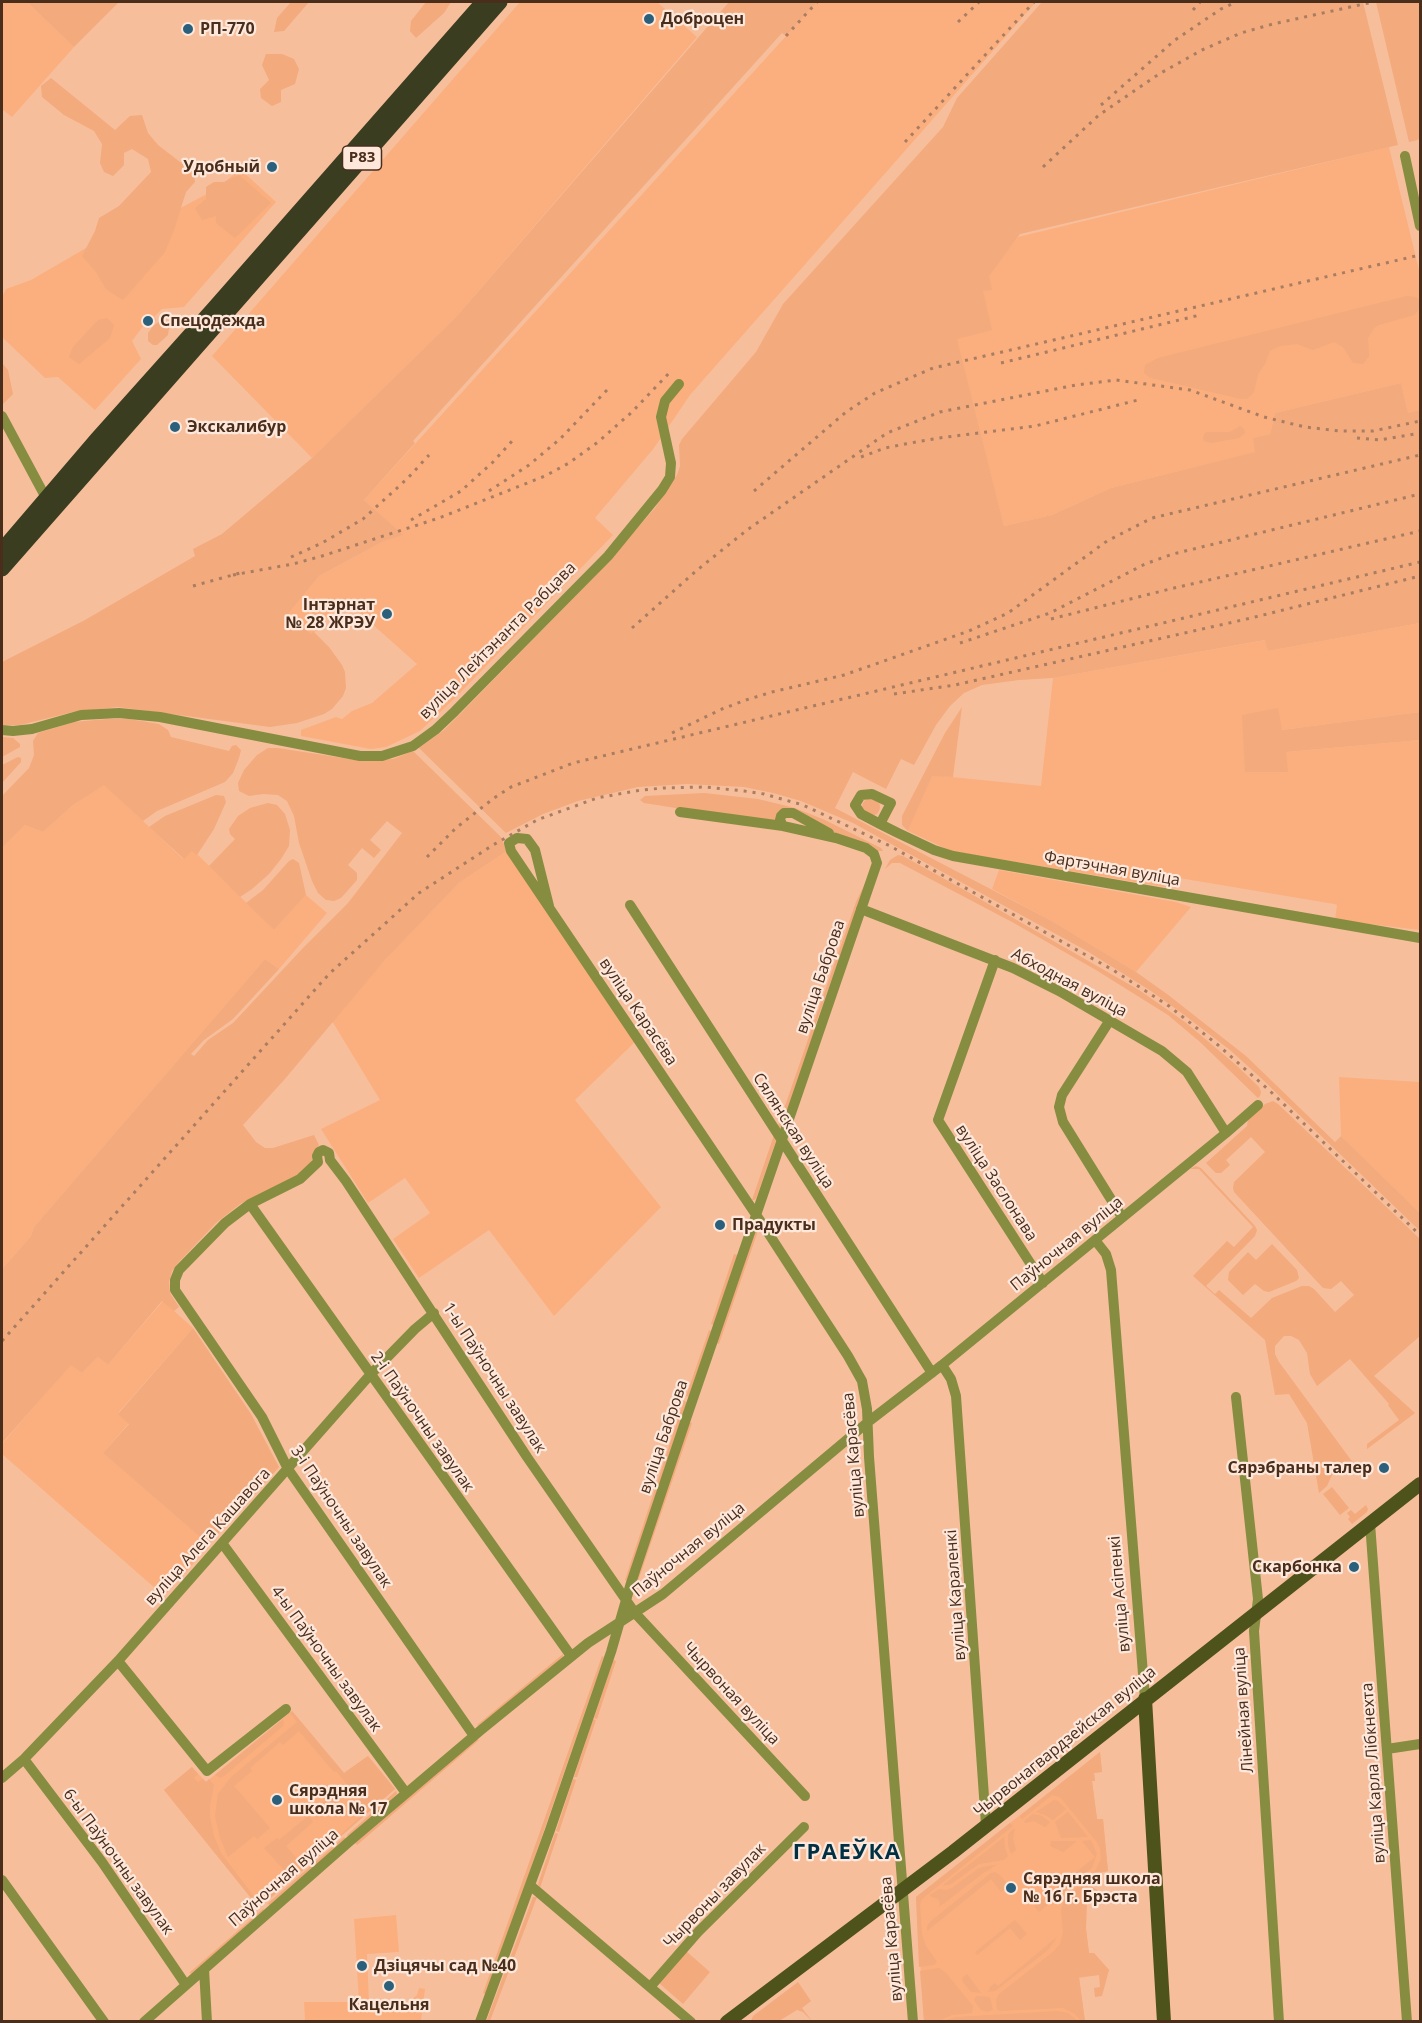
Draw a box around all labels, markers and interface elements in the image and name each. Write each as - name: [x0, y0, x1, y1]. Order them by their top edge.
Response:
- place label: Доброцен: [661, 9, 744, 29]
- marker: Доброцен: [642, 12, 656, 26]
- place label: РП-770: [200, 19, 255, 39]
- marker: РП-770: [181, 22, 195, 36]
- road number: Р83: [342, 146, 382, 170]
- place label: Удобный: [183, 157, 260, 177]
- marker: Удобный: [265, 160, 279, 174]
- place label: Спецодежда: [160, 311, 265, 331]
- marker: Спецодежда: [141, 314, 155, 328]
- place label: Экскалибур: [187, 417, 286, 437]
- marker: Экскалибур: [168, 420, 182, 434]
- street label: вуліца Лейтэнанта Рабцава: [416, 559, 580, 723]
- place label: Інтэрнат № 28 ЖРЭУ: [286, 595, 375, 633]
- marker: Інтэрнат № 28 ЖРЭУ: [380, 607, 394, 621]
- street label: Фартэчная вуліца: [1042, 848, 1182, 890]
- street label: вуліца Баброва: [793, 918, 849, 1036]
- street label: Абходная вуліца: [1008, 944, 1130, 1022]
- street label: вуліца Карасёва: [595, 955, 681, 1069]
- street label: Сялянская вуліца: [748, 1069, 838, 1193]
- street label: вуліца Заслонава: [951, 1121, 1041, 1245]
- street label: Паўночная вуліца: [1007, 1193, 1127, 1295]
- place label: Прадукты: [732, 1215, 816, 1235]
- marker: Прадукты: [713, 1218, 727, 1232]
- street label: 1-ы Паўночны завулак: [438, 1299, 550, 1457]
- street label: 2-і Паўночны завулак: [366, 1348, 478, 1496]
- street label: вуліца Баброва: [636, 1378, 692, 1496]
- street label: вуліца Карасёва: [839, 1392, 869, 1518]
- street label: 3-і Паўночны завулак: [286, 1442, 396, 1592]
- place label: Сярэбраны талер: [1227, 1458, 1372, 1478]
- marker: Сярэбраны талер: [1377, 1461, 1391, 1475]
- street label: вуліца Алега Кашавога: [141, 1464, 275, 1610]
- street label: Паўночная вуліца: [629, 1499, 749, 1601]
- street label: вуліца Караленкі: [942, 1529, 970, 1661]
- street label: вуліца Асіпенкі: [1105, 1535, 1135, 1653]
- place label: Скарбонка: [1252, 1557, 1342, 1577]
- marker: Скарбонка: [1347, 1560, 1361, 1574]
- street label: 4-ы Паўночны завулак: [267, 1582, 385, 1736]
- street label: Чырвоная вуліца: [679, 1639, 783, 1749]
- street label: Лінейная вуліца: [1230, 1647, 1258, 1773]
- street label: Чырвонагвардзейская вуліца: [970, 1662, 1160, 1822]
- street label: вуліца Карла Лібкнехта: [1358, 1682, 1390, 1864]
- place label: Сярэдняя школа № 17: [289, 1781, 387, 1819]
- street label: 6-ы Паўночны завулак: [59, 1785, 177, 1939]
- marker: Сярэдняя школа № 17: [270, 1793, 284, 1807]
- street label: Паўночная вуліца: [225, 1825, 343, 1931]
- street label: Чырвоны завулак: [660, 1839, 770, 1953]
- district label: ГРАЕЎКА: [793, 1840, 901, 1866]
- place label: Сярэдняя школа № 16 г. Брэста: [1023, 1869, 1161, 1907]
- street label: вуліца Карасёва: [877, 1876, 907, 2002]
- marker: Сярэдняя школа № 16 г. Брэста: [1004, 1881, 1018, 1895]
- place label: Дзіцячы сад №40: [374, 1956, 516, 1976]
- marker: Дзіцячы сад №40: [355, 1959, 369, 1973]
- marker: Кацельня: [382, 1979, 396, 1993]
- place label: Кацельня: [348, 1995, 430, 2015]

